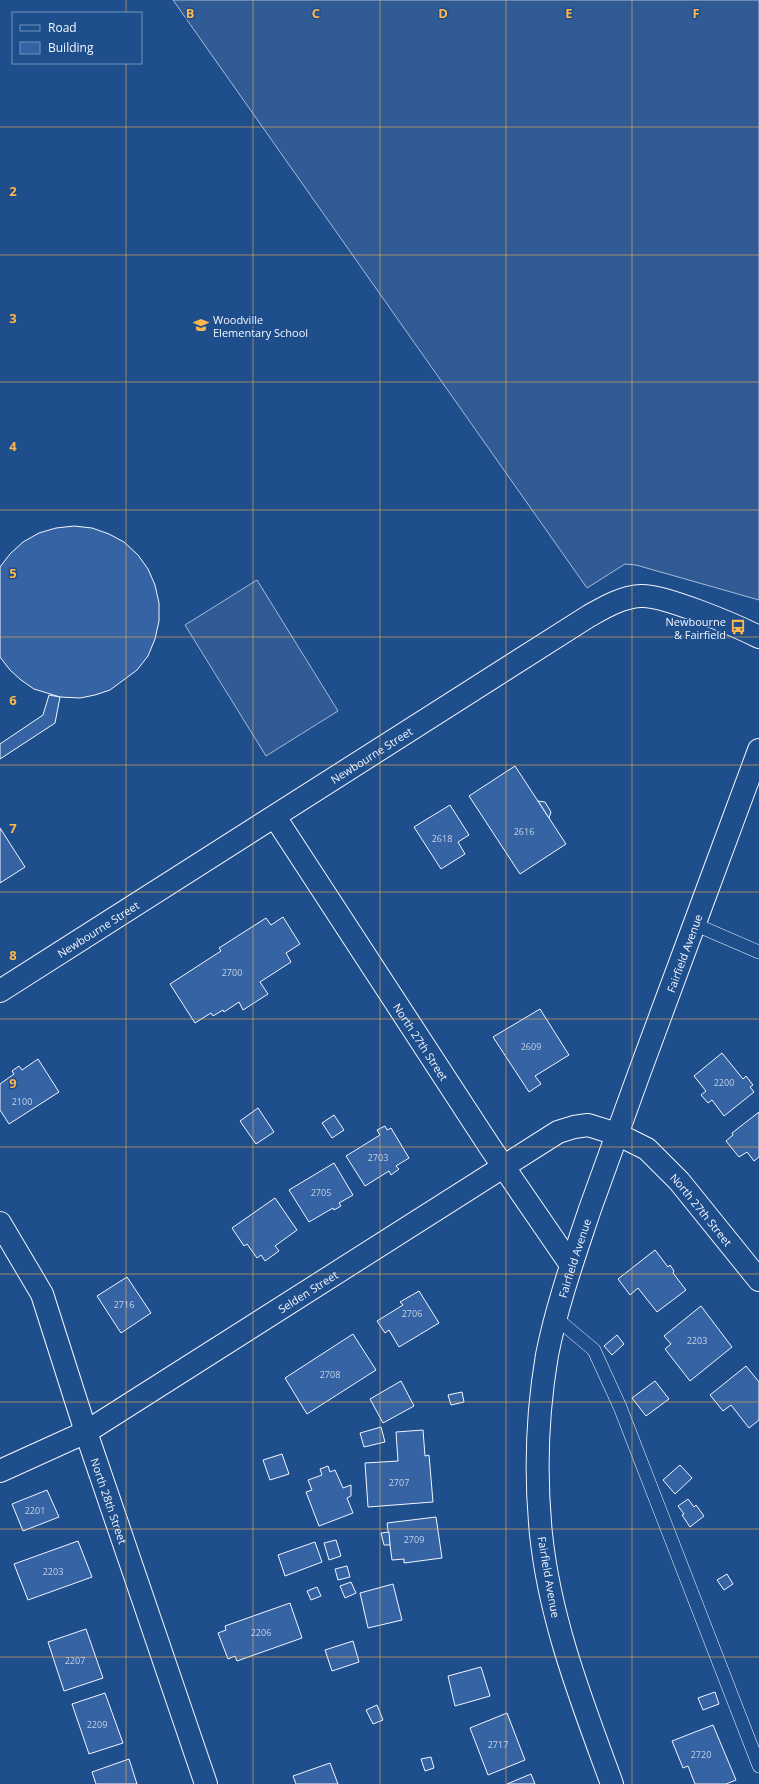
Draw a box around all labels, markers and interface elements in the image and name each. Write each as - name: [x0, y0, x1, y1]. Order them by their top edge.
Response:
- text: B: [186, 4, 195, 22]
- text: C: [312, 4, 320, 22]
- text: D: [438, 4, 448, 22]
- text: E: [565, 4, 573, 22]
- text: F: [692, 4, 700, 22]
- legend: [12, 12, 142, 64]
- text: Road: [48, 19, 77, 36]
- text: Building: [48, 39, 94, 56]
- text: 2: [9, 182, 17, 200]
- text: 3: [9, 309, 17, 327]
- place label: Woodville Elementary School: [213, 312, 308, 340]
- school or university icon: Woodville Elementary School: [192, 316, 210, 334]
- text: 4: [9, 437, 17, 455]
- text: 5: [9, 564, 17, 582]
- place label: Newbourne & Fairfield: [666, 614, 726, 642]
- bus stop icon: Newbourne & Fairfield: [729, 618, 747, 636]
- text: 6: [9, 691, 17, 709]
- street label: Newbourne Street: [327, 723, 415, 786]
- text: 7: [9, 819, 17, 837]
- house number: 2616: [514, 825, 534, 838]
- house number: 2618: [432, 832, 452, 845]
- street label: Newbourne Street: [54, 897, 142, 960]
- street label: Fairfield Avenue: [662, 912, 705, 994]
- text: 8: [9, 946, 17, 964]
- house number: 2700: [222, 966, 242, 979]
- street label: North 27th Street: [390, 1000, 452, 1083]
- house number: 2609: [521, 1040, 541, 1053]
- text: 9: [9, 1074, 17, 1092]
- house number: 2200: [714, 1076, 734, 1089]
- house number: 2100: [12, 1095, 32, 1108]
- house number: 2703: [368, 1151, 388, 1164]
- street label: North 27th Street: [668, 1170, 736, 1249]
- house number: 2705: [311, 1186, 331, 1199]
- street label: Fairfield Avenue: [554, 1216, 594, 1299]
- street label: Selden Street: [275, 1266, 341, 1316]
- house number: 2716: [114, 1298, 134, 1311]
- house number: 2706: [402, 1307, 422, 1320]
- house number: 2203: [687, 1334, 707, 1347]
- house number: 2708: [320, 1368, 340, 1381]
- street label: North 28th Street: [88, 1456, 131, 1546]
- house number: 2707: [389, 1476, 409, 1489]
- house number: 2201: [25, 1504, 45, 1517]
- house number: 2709: [404, 1533, 424, 1546]
- street label: Fairfield Avenue: [534, 1535, 564, 1619]
- house number: 2203: [43, 1565, 63, 1578]
- house number: 2206: [251, 1626, 271, 1639]
- house number: 2207: [65, 1654, 85, 1667]
- house number: 2209: [87, 1718, 107, 1731]
- house number: 2717: [488, 1738, 508, 1751]
- house number: 2720: [691, 1748, 711, 1761]

